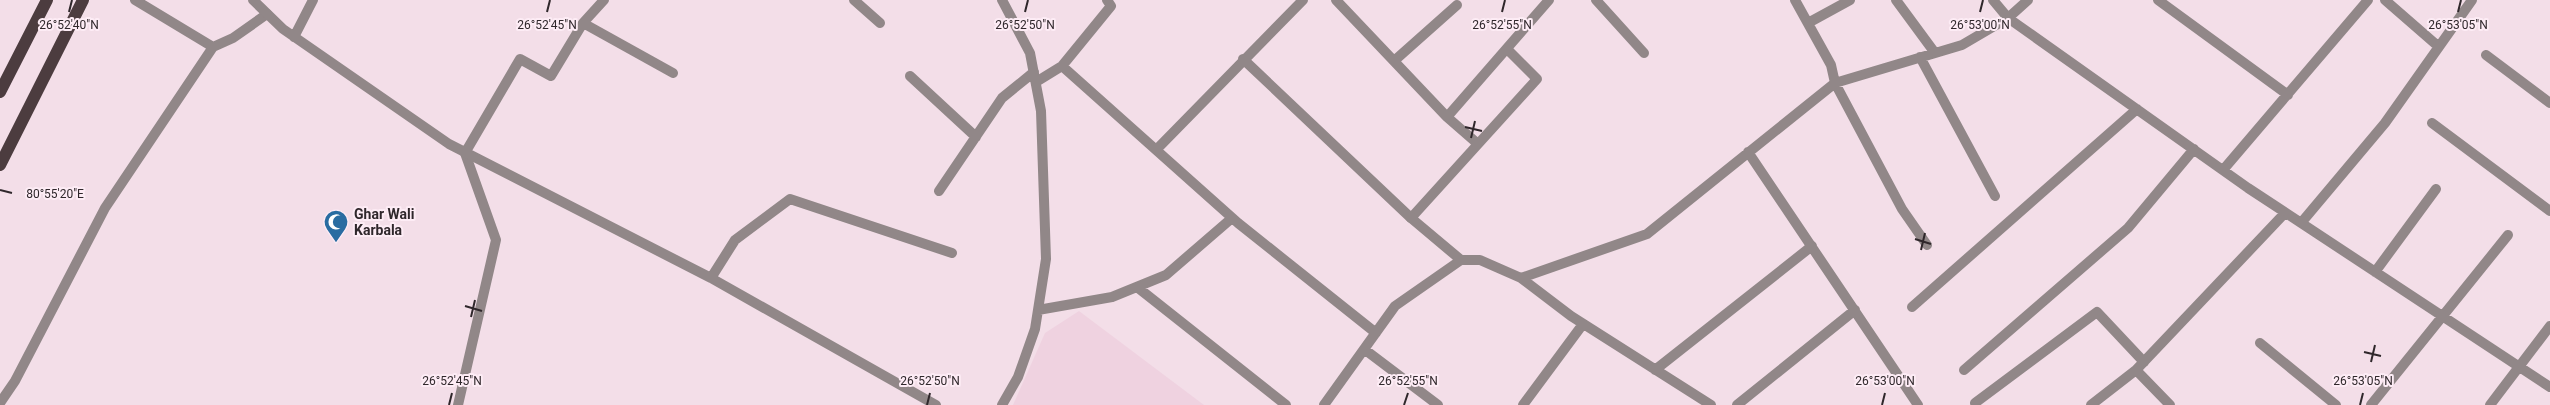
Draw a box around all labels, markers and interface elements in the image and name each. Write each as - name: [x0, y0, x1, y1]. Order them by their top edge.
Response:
- text: 26°52'40"N: [39, 18, 99, 32]
- text: 26°52'45"N: [517, 18, 577, 32]
- text: 26°52'50"N: [995, 18, 1055, 32]
- text: 26°52'55"N: [1472, 18, 1532, 32]
- text: 26°53'00"N: [1950, 18, 2010, 32]
- text: 26°53'05"N: [2428, 18, 2488, 32]
- text: 80°55'20"E: [26, 187, 84, 201]
- place label: Ghar Wali Karbala: [354, 206, 414, 238]
- mosque icon: Ghar Wali Karbala: [323, 209, 349, 243]
- text: 26°52'45"N: [422, 374, 482, 388]
- text: 26°52'50"N: [900, 374, 960, 388]
- text: 26°52'55"N: [1378, 374, 1438, 388]
- text: 26°53'00"N: [1855, 374, 1915, 388]
- text: 26°53'05"N: [2333, 374, 2393, 388]

